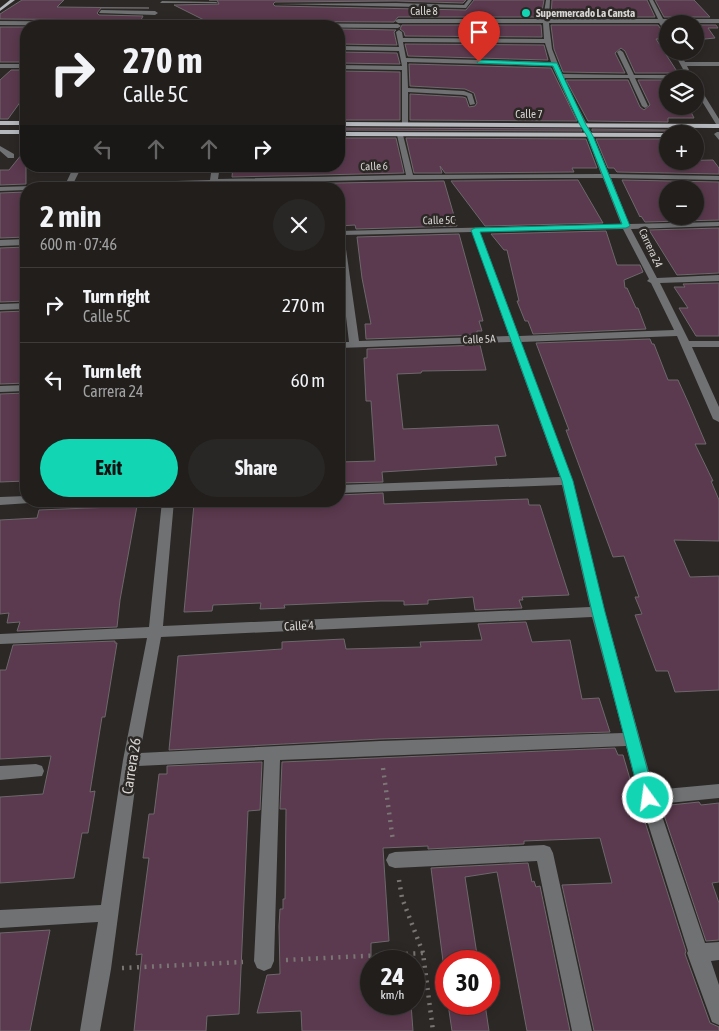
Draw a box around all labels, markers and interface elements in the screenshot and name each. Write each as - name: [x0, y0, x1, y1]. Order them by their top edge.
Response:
- street label: Calle 8: [410, 5, 438, 17]
- marker: Supermercado La Cansta: [520, 7, 532, 19]
- place label: Supermercado La Cansta: [536, 7, 635, 19]
- pin: [458, 11, 500, 62]
- map controls: [659, 15, 704, 225]
- button: search: [659, 15, 704, 60]
- icon: arrive: [465, 18, 493, 46]
- icon: right: [40, 40, 105, 105]
- text: 270 m: [123, 40, 202, 80]
- button: layers: [659, 70, 704, 115]
- text: Calle 5C: [123, 81, 188, 107]
- street label: Calle 7: [515, 108, 543, 120]
- button: +: [659, 125, 704, 170]
- icon: left: [89, 135, 117, 163]
- icon: ahead: [142, 135, 170, 163]
- icon: ahead: [195, 135, 223, 163]
- icon: right: [248, 135, 276, 163]
- street label: Calle 6: [360, 160, 388, 172]
- button: −: [659, 180, 704, 225]
- text: 2 min: [40, 199, 101, 233]
- button: close: [273, 199, 325, 251]
- street label: Calle 5C: [423, 214, 455, 226]
- street label: Carrera 24: [637, 227, 665, 269]
- text: 600 m · 07:46: [40, 235, 117, 253]
- text: Turn right: [83, 285, 150, 307]
- icon: right: [40, 291, 68, 319]
- text: 270 m: [282, 294, 325, 316]
- text: Calle 5C: [83, 307, 130, 325]
- street label: Calle 5A: [462, 332, 496, 346]
- text: Turn left: [83, 360, 141, 382]
- icon: left: [40, 366, 68, 394]
- text: 60 m: [291, 369, 325, 391]
- text: Carrera 24: [83, 382, 143, 400]
- button: Exit: [40, 439, 178, 497]
- button: Share: [188, 439, 325, 497]
- street label: Calle 4: [284, 618, 315, 634]
- street label: Carrera 26: [118, 737, 144, 795]
- position arrow: [621, 771, 673, 823]
- speed limit sign: 30: [435, 950, 500, 1015]
- text: 24: [381, 962, 404, 990]
- text: km/h: [381, 988, 404, 1002]

